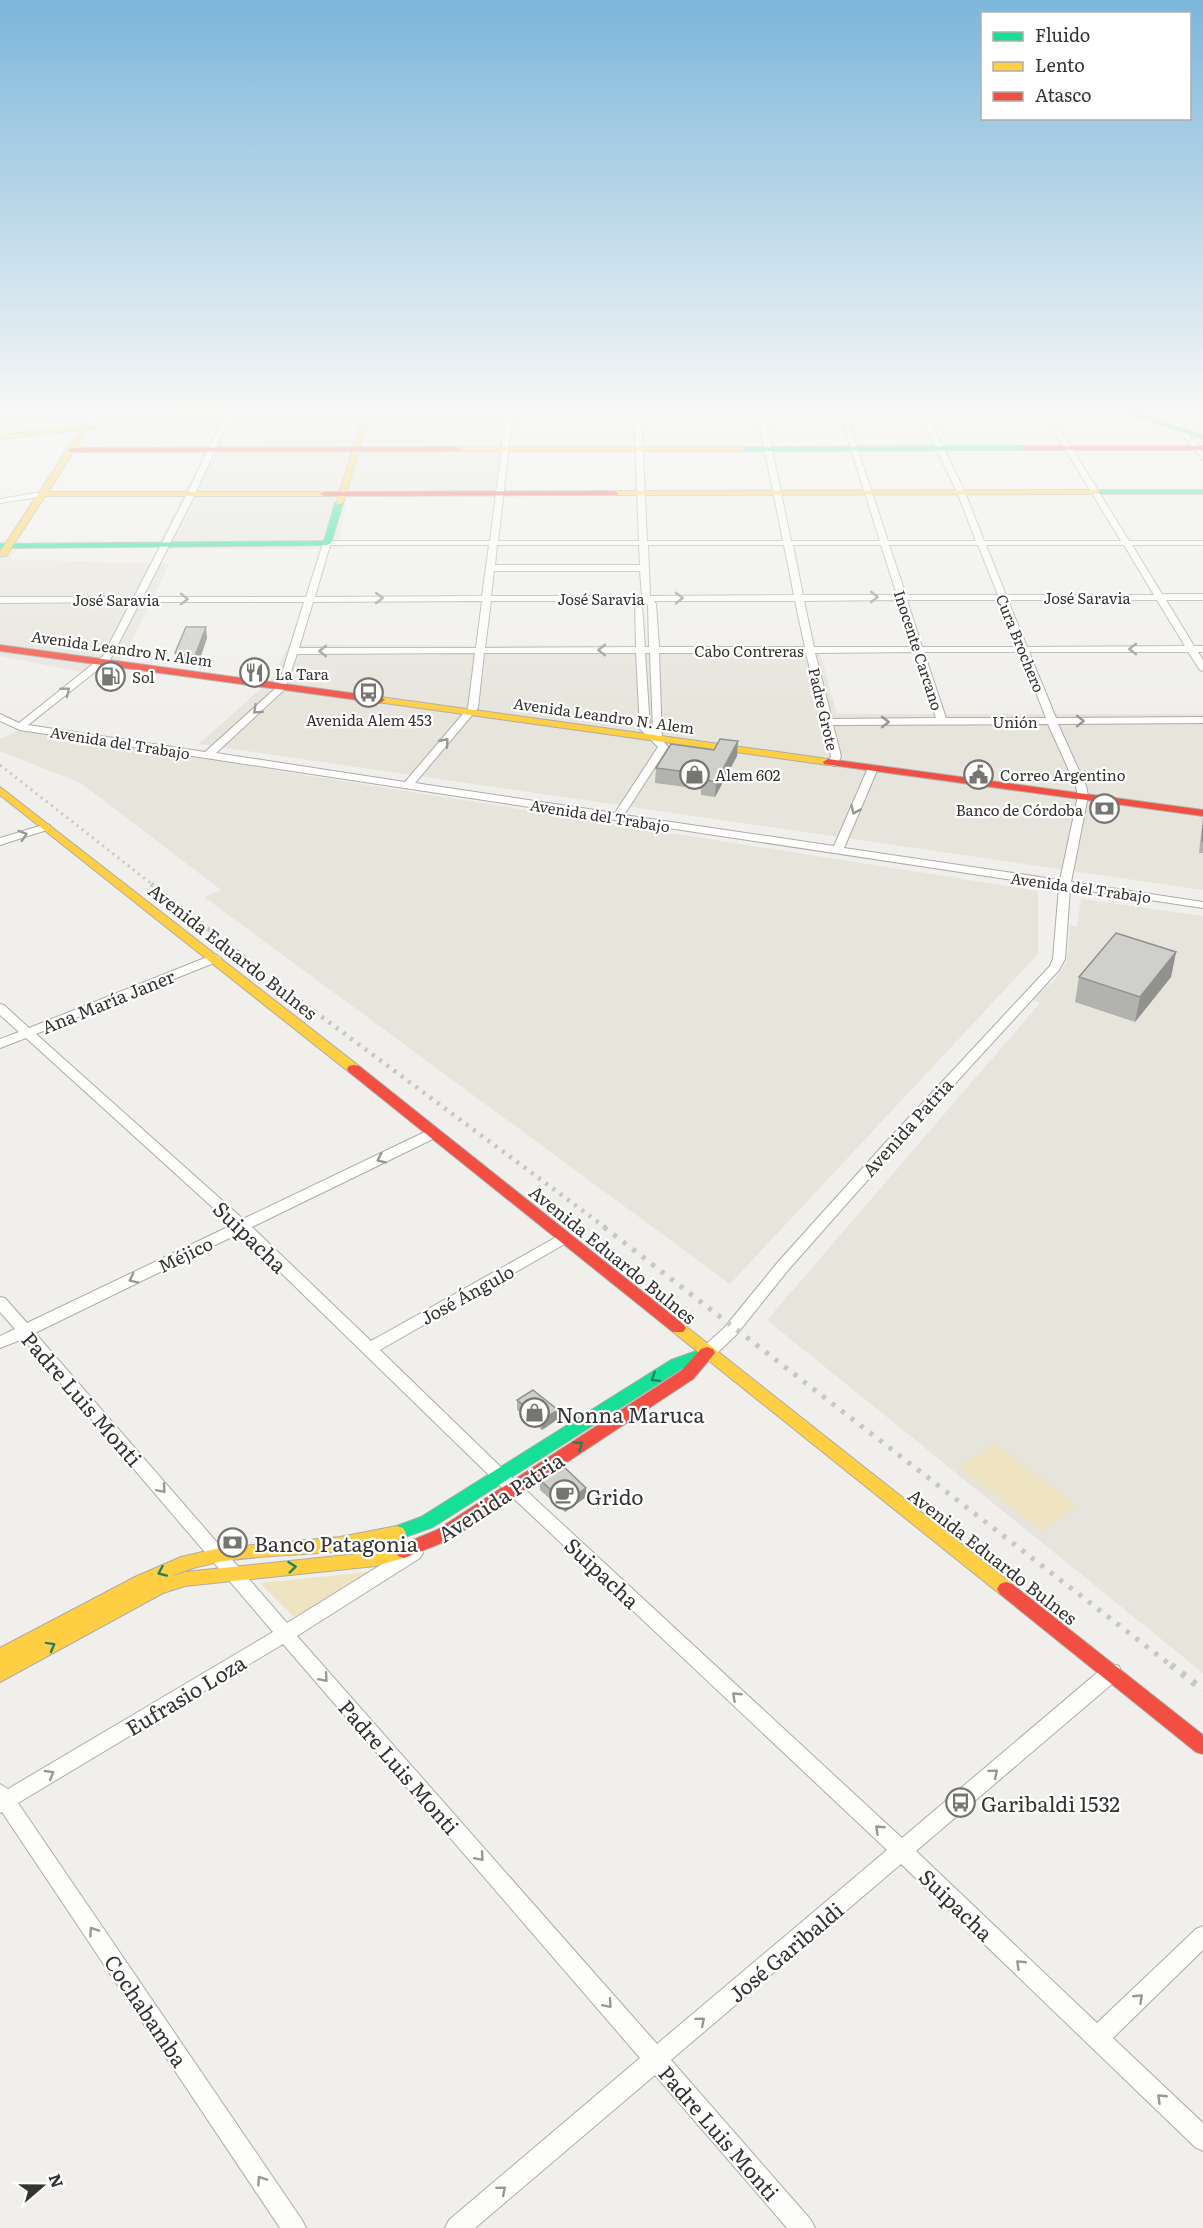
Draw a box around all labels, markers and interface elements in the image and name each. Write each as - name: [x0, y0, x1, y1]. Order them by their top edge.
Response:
- legend: [981, 12, 1191, 120]
- text: Fluido: [1035, 21, 1090, 48]
- text: Lento: [1035, 51, 1085, 78]
- text: Atasco: [1035, 81, 1092, 108]
- street label: José Saravia: [1043, 586, 1132, 609]
- street label: José Saravia: [557, 587, 646, 610]
- street label: Inocente Carcano: [889, 587, 949, 713]
- street label: José Saravia: [72, 588, 161, 611]
- street label: Cura Brochero: [991, 590, 1051, 696]
- one-way arrow: [870, 591, 879, 603]
- one-way arrow: [375, 592, 384, 604]
- one-way arrow: [675, 592, 684, 604]
- one-way arrow: [180, 593, 189, 605]
- street label: Avenida Leandro N. Alem: [30, 624, 214, 672]
- street label: Cabo Contreras: [694, 639, 804, 662]
- one-way arrow: [1128, 643, 1137, 655]
- one-way arrow: [597, 644, 606, 656]
- one-way arrow: [318, 645, 327, 657]
- restaurant icon: La Tara: [238, 657, 270, 689]
- fuel station icon: Sol: [95, 660, 127, 692]
- place label: La Tara: [275, 662, 330, 685]
- place label: Sol: [132, 665, 155, 688]
- street label: Padre Grote: [803, 665, 845, 753]
- bus stop icon: Avenida Alem 453: [353, 676, 385, 708]
- one-way arrow: [60, 687, 71, 698]
- street label: Avenida Leandro N. Alem: [512, 691, 696, 739]
- one-way arrow: [254, 703, 264, 714]
- place label: Avenida Alem 453: [306, 708, 432, 731]
- street label: Unión: [992, 710, 1038, 733]
- one-way arrow: [1076, 715, 1085, 727]
- one-way arrow: [881, 716, 890, 728]
- street label: Avenida del Trabajo: [48, 720, 192, 764]
- one-way arrow: [438, 738, 449, 749]
- shop icon: Alem 602: [678, 758, 710, 790]
- public building icon: Correo Argentino: [963, 758, 995, 790]
- place label: Alem 602: [715, 763, 781, 786]
- place label: Correo Argentino: [1000, 763, 1126, 786]
- street label: Avenida del Trabajo: [528, 793, 672, 837]
- bank icon: Banco de Córdoba: [1088, 793, 1120, 825]
- place label: Banco de Córdoba: [956, 798, 1084, 821]
- one-way arrow: [850, 803, 862, 814]
- one-way arrow: [17, 830, 28, 842]
- street label: Avenida del Trabajo: [1009, 866, 1153, 908]
- street label: Avenida Eduardo Bulnes: [143, 876, 323, 1026]
- street label: Ana María Janer: [37, 962, 179, 1040]
- street label: Avenida Patria: [855, 1072, 959, 1182]
- one-way arrow: [377, 1151, 388, 1163]
- street label: Avenida Eduardo Bulnes: [524, 1178, 702, 1330]
- street label: Suipacha: [207, 1193, 295, 1280]
- street label: Méjico: [153, 1229, 217, 1279]
- street label: José Ángulo: [415, 1257, 519, 1331]
- one-way arrow: [128, 1271, 139, 1283]
- street label: Padre Luis Monti: [16, 1324, 150, 1472]
- one-way arrow: [651, 1371, 661, 1383]
- shop icon: Nonna Maruca: [519, 1397, 551, 1429]
- place label: Nonna Maruca: [556, 1398, 705, 1429]
- one-way arrow: [572, 1441, 583, 1452]
- street label: Avenida Patria: [431, 1443, 570, 1548]
- cafe icon: Grido: [549, 1479, 581, 1511]
- place label: Grido: [586, 1480, 644, 1511]
- street label: Avenida Eduardo Bulnes: [903, 1481, 1083, 1631]
- one-way arrow: [154, 1482, 165, 1493]
- bank icon: Banco Patagonia: [217, 1526, 249, 1558]
- place label: Banco Patagonia: [254, 1527, 419, 1558]
- street label: Suipacha: [559, 1529, 648, 1615]
- one-way arrow: [288, 1561, 297, 1574]
- one-way arrow: [158, 1564, 169, 1576]
- one-way arrow: [45, 1642, 56, 1653]
- street label: Eufrasio Loza: [119, 1645, 252, 1742]
- one-way arrow: [316, 1671, 327, 1682]
- street label: Padre Luis Monti: [333, 1692, 467, 1840]
- one-way arrow: [732, 1692, 743, 1703]
- one-way arrow: [987, 1769, 998, 1780]
- one-way arrow: [44, 1770, 54, 1782]
- bus stop icon: Garibaldi 1532: [944, 1786, 976, 1818]
- place label: Garibaldi 1532: [981, 1787, 1120, 1818]
- one-way arrow: [875, 1825, 885, 1836]
- one-way arrow: [472, 1850, 483, 1861]
- street label: Suipacha: [913, 1861, 1001, 1948]
- street label: José Garibaldi: [721, 1894, 849, 2008]
- one-way arrow: [89, 1927, 100, 1938]
- street label: Cochabamba: [98, 1948, 196, 2073]
- one-way arrow: [1016, 1960, 1027, 1971]
- one-way arrow: [1132, 1994, 1143, 2005]
- one-way arrow: [601, 1997, 612, 2007]
- one-way arrow: [694, 2018, 705, 2029]
- street label: Padre Luis Monti: [653, 2058, 787, 2206]
- one-way arrow: [1157, 2095, 1168, 2106]
- north arrow: [12, 2156, 72, 2216]
- text: N: [43, 2170, 71, 2191]
- one-way arrow: [257, 2175, 268, 2186]
- one-way arrow: [495, 2186, 506, 2197]

